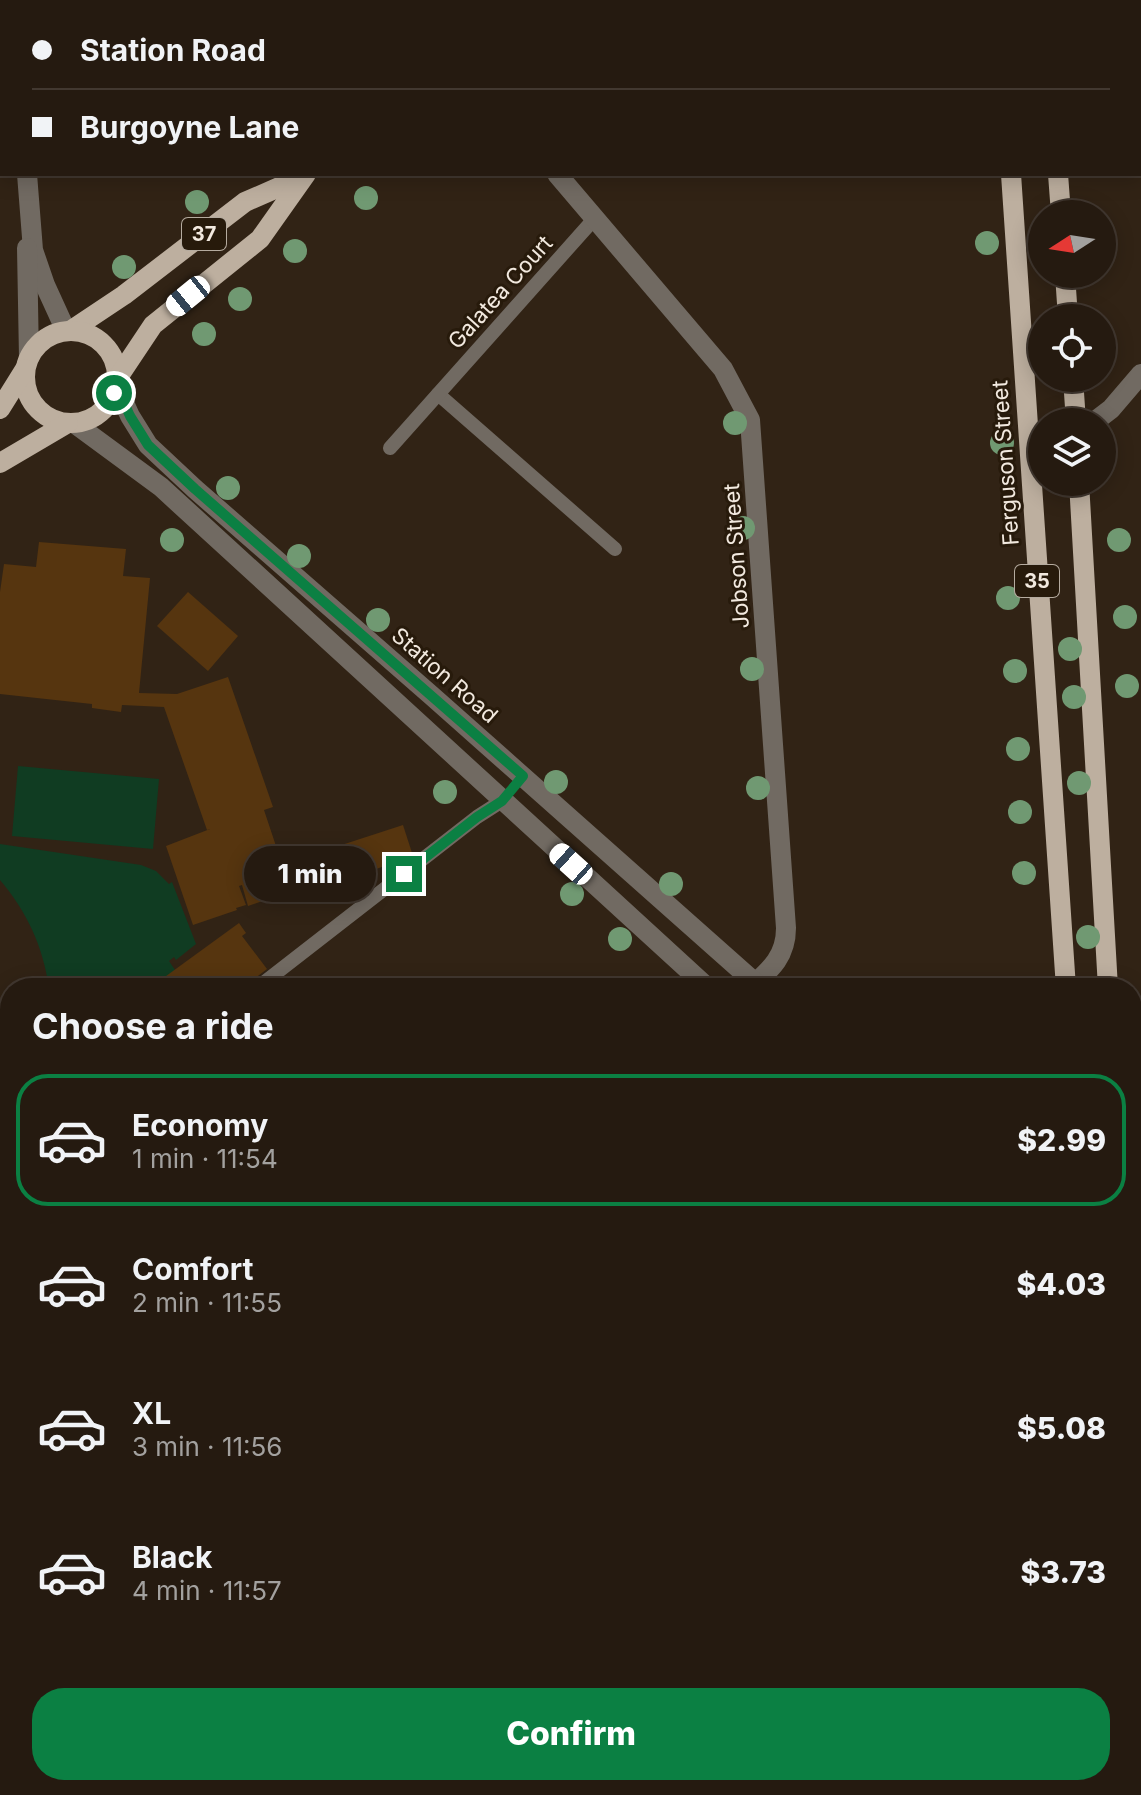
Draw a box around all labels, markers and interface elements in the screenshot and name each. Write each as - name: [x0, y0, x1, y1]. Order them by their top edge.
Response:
- text: Station Road: [80, 32, 266, 68]
- text: Burgoyne Lane: [80, 109, 299, 145]
- north arrow: [1028, 200, 1116, 288]
- map controls: [1028, 200, 1116, 496]
- road number: 37: [182, 218, 226, 250]
- street label: Galatea Court: [442, 230, 558, 354]
- car: [162, 272, 214, 320]
- button: locate: [1028, 304, 1116, 392]
- route start: [96, 375, 132, 411]
- street label: Ferguson Street: [986, 380, 1024, 546]
- button: layers: [1028, 408, 1116, 496]
- street label: Jobson Street: [718, 483, 754, 629]
- road number: 35: [1015, 565, 1059, 597]
- street label: Station Road: [387, 622, 503, 728]
- car: [545, 839, 597, 889]
- callout: 1 min: [244, 846, 376, 902]
- route end: [386, 856, 422, 892]
- text: 1 min: [277, 858, 343, 889]
- text: Choose a ride: [32, 1004, 274, 1048]
- icon: car: [36, 1104, 108, 1176]
- text: Economy: [132, 1107, 268, 1143]
- text: $2.99: [1017, 1122, 1106, 1158]
- text: 1 min · 11:54: [132, 1143, 278, 1174]
- icon: car: [36, 1248, 108, 1320]
- text: Comfort: [132, 1251, 253, 1287]
- text: $4.03: [1016, 1266, 1106, 1302]
- text: 2 min · 11:55: [132, 1287, 282, 1318]
- icon: car: [36, 1392, 108, 1464]
- text: XL: [132, 1395, 171, 1431]
- text: $5.08: [1017, 1410, 1106, 1446]
- text: 3 min · 11:56: [132, 1431, 283, 1462]
- icon: car: [36, 1536, 108, 1608]
- text: Black: [132, 1539, 212, 1575]
- text: $3.73: [1021, 1554, 1106, 1590]
- text: 4 min · 11:57: [132, 1575, 282, 1606]
- button: Confirm: [32, 1688, 1110, 1780]

